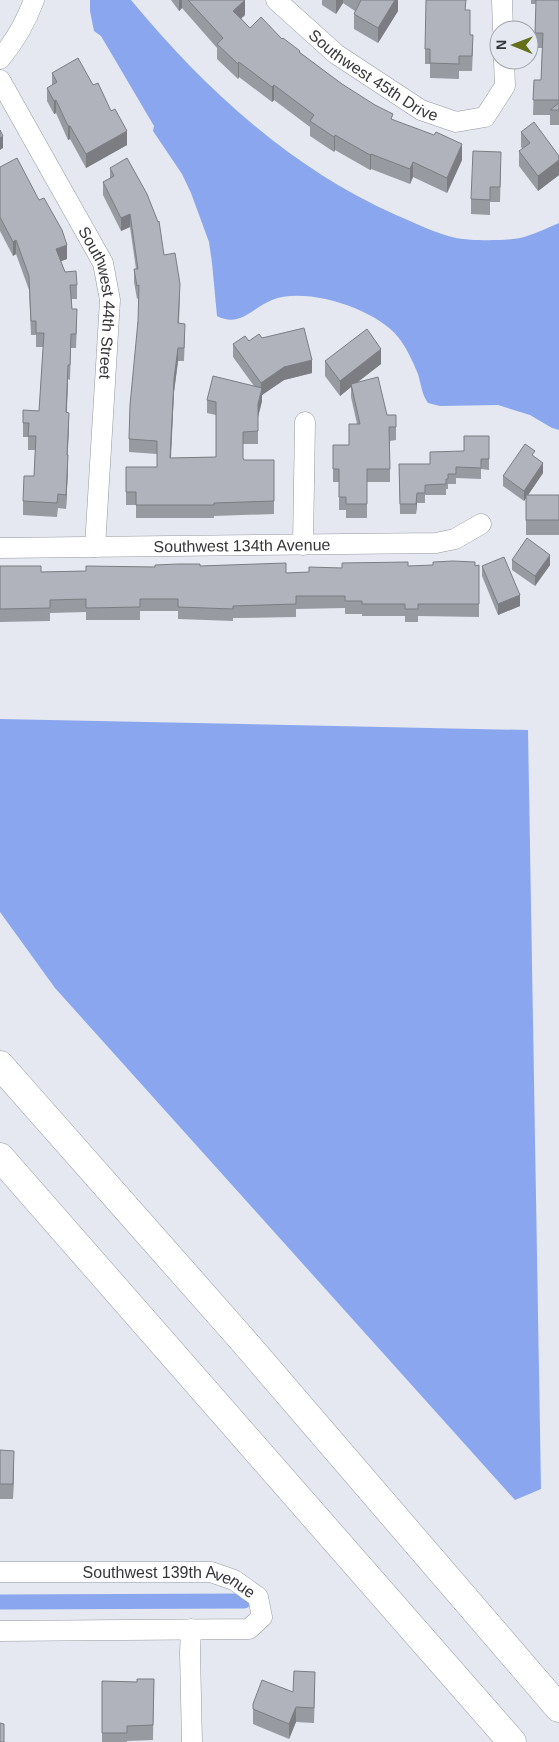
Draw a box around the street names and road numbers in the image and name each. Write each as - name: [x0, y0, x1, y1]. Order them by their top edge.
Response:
- street label: Southwest 45th Drive: [306, 26, 440, 124]
- street label: Southwest 44th Street: [76, 223, 118, 380]
- street label: Southwest 134th Avenue: [153, 536, 331, 555]
- street label: Southwest 139th Avenue: [83, 1564, 259, 1601]

